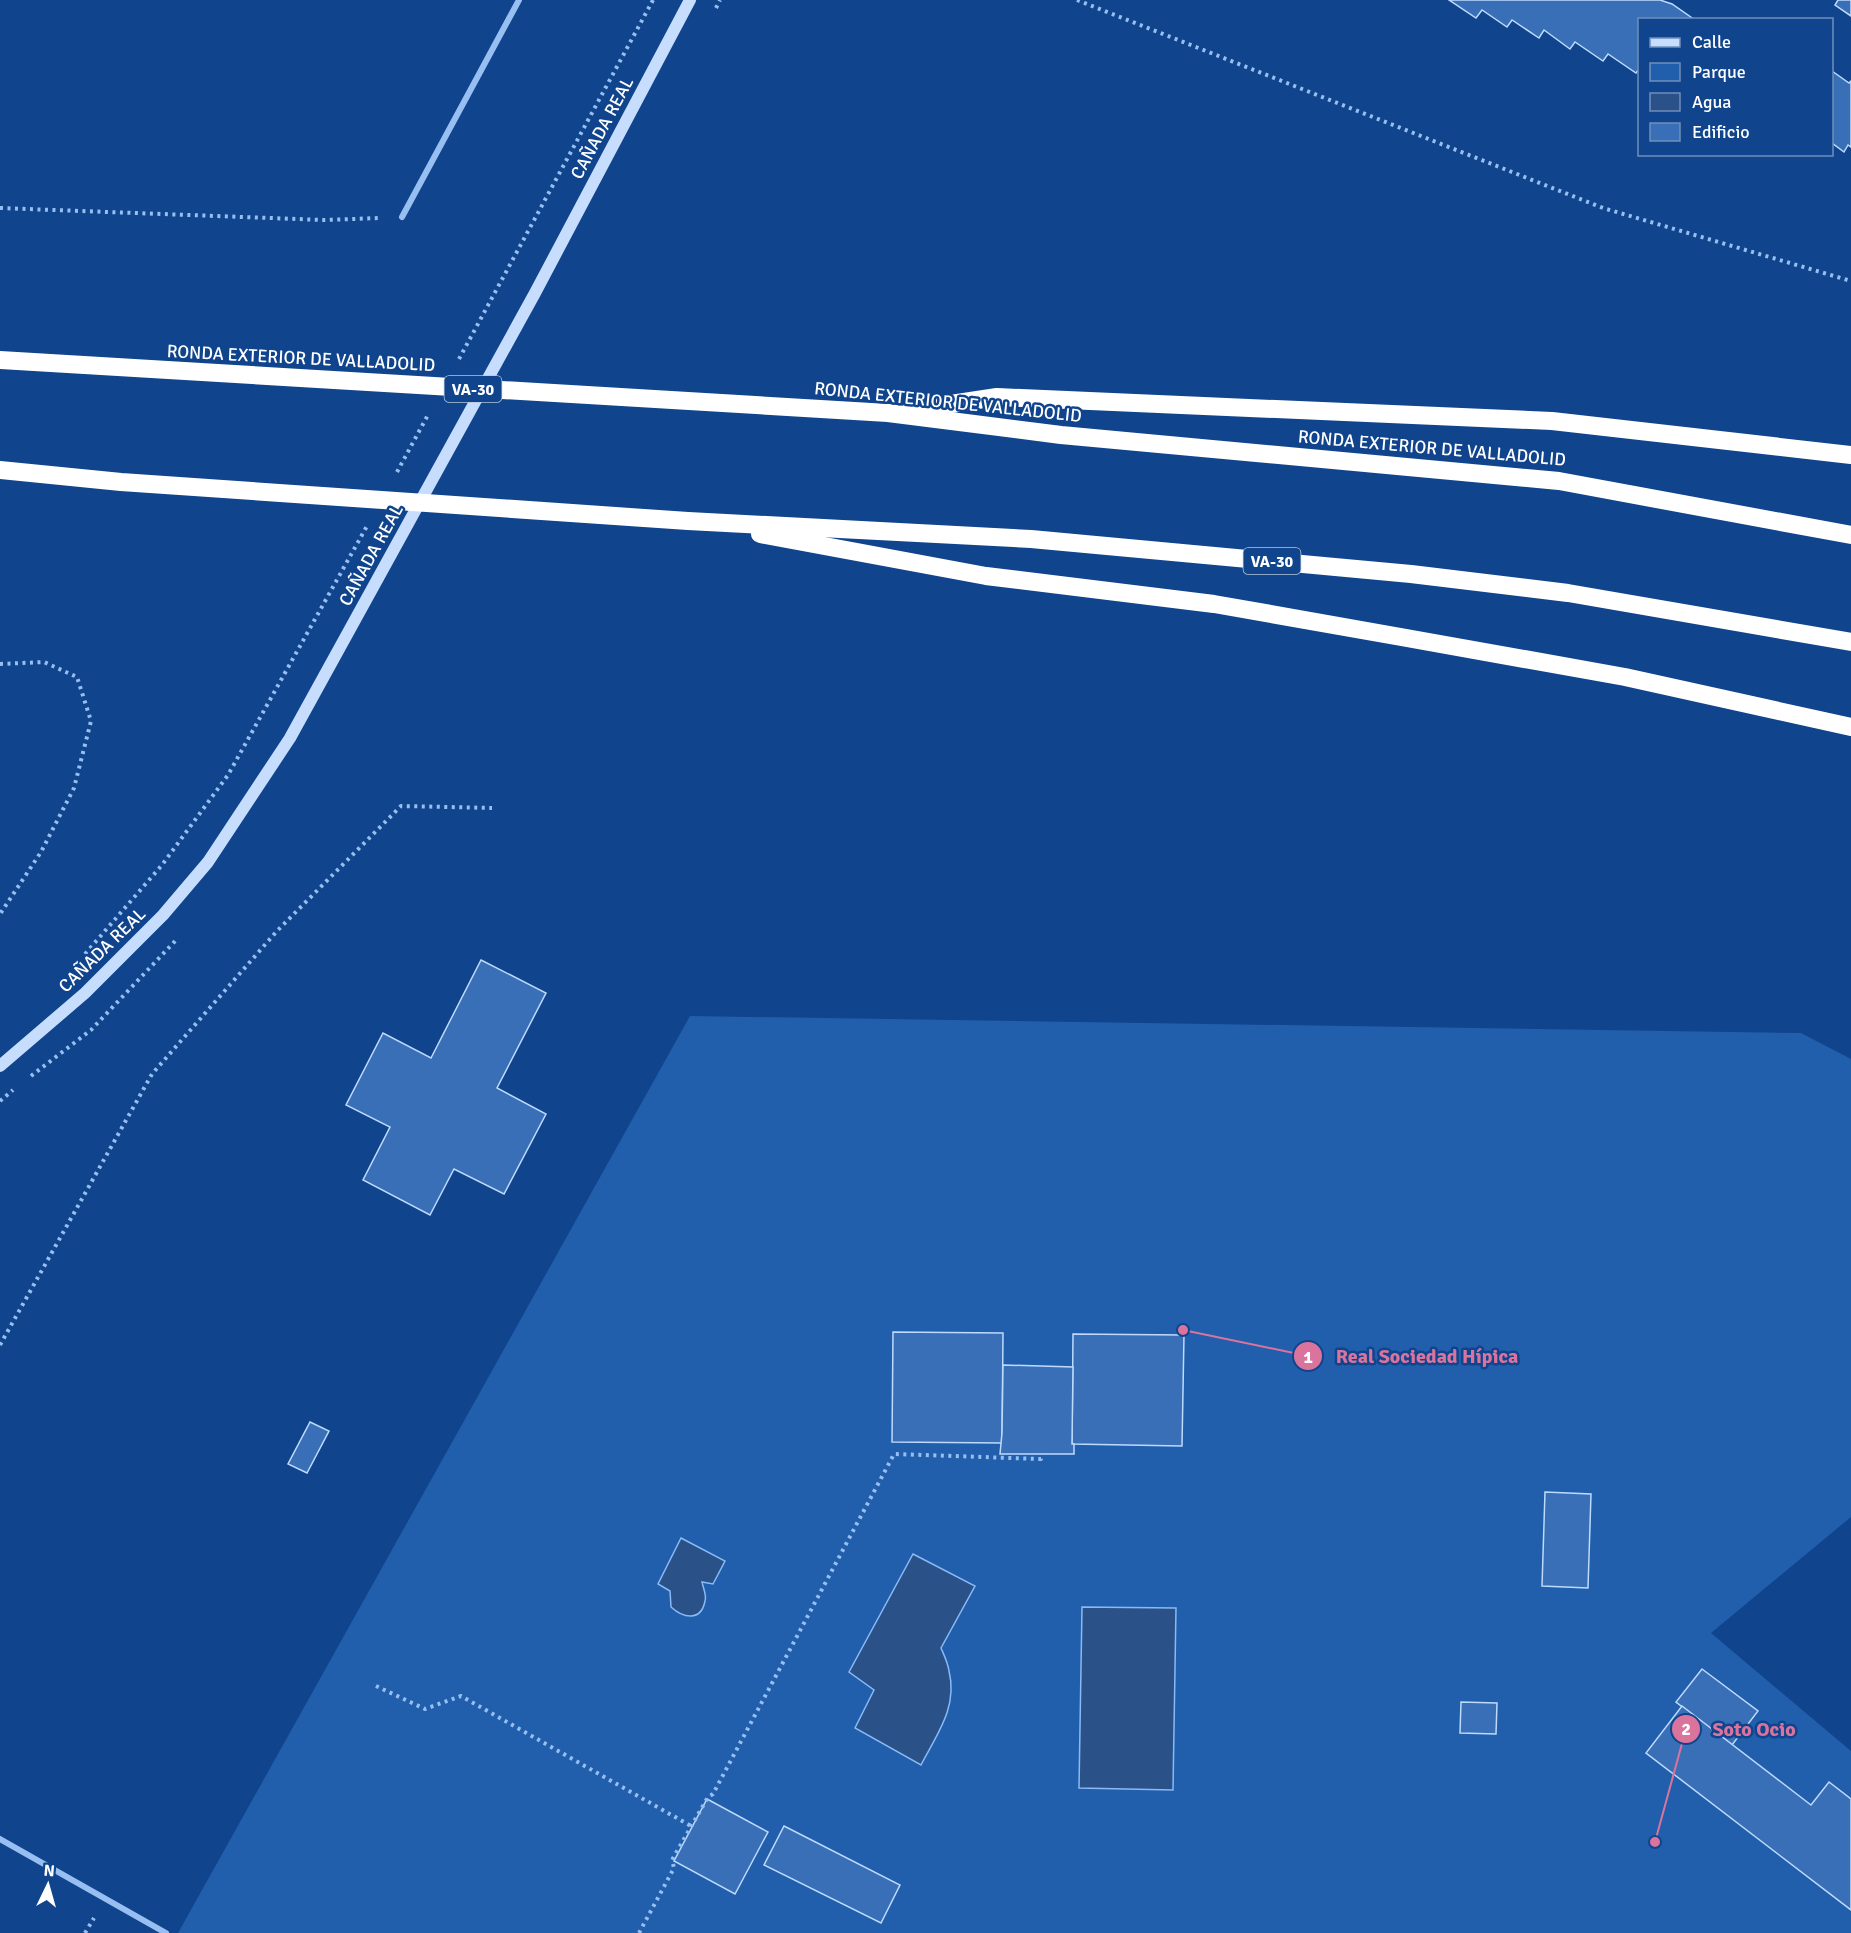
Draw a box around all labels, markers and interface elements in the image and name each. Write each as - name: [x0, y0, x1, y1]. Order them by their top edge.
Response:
- legend: [1638, 18, 1833, 156]
- text: Calle: [1692, 31, 1731, 53]
- text: Parque: [1692, 61, 1746, 83]
- street label: CAÑADA REAL: [566, 73, 638, 183]
- text: Agua: [1692, 91, 1731, 113]
- text: Edificio: [1692, 121, 1750, 143]
- street label: RONDA EXTERIOR DE VALLADOLID: [166, 340, 436, 376]
- road number: VA-30: [444, 376, 502, 402]
- street label: RONDA EXTERIOR DE VALLADOLID: [813, 377, 1083, 427]
- street label: RONDA EXTERIOR DE VALLADOLID: [1297, 425, 1567, 471]
- street label: CAÑADA REAL: [334, 500, 408, 610]
- road number: VA-30: [1244, 548, 1300, 574]
- street label: CAÑADA REAL: [54, 903, 150, 997]
- callout: Real Sociedad Hípica: [1293, 1337, 1530, 1375]
- text: Real Sociedad Hípica: [1336, 1344, 1518, 1369]
- text: 1: [1303, 1346, 1313, 1368]
- callout: Soto Ocio: [1671, 1710, 1808, 1748]
- text: Soto Ocio: [1712, 1717, 1796, 1742]
- text: 2: [1681, 1718, 1691, 1740]
- north arrow: [18, 1855, 78, 1915]
- text: N: [43, 1861, 56, 1882]

